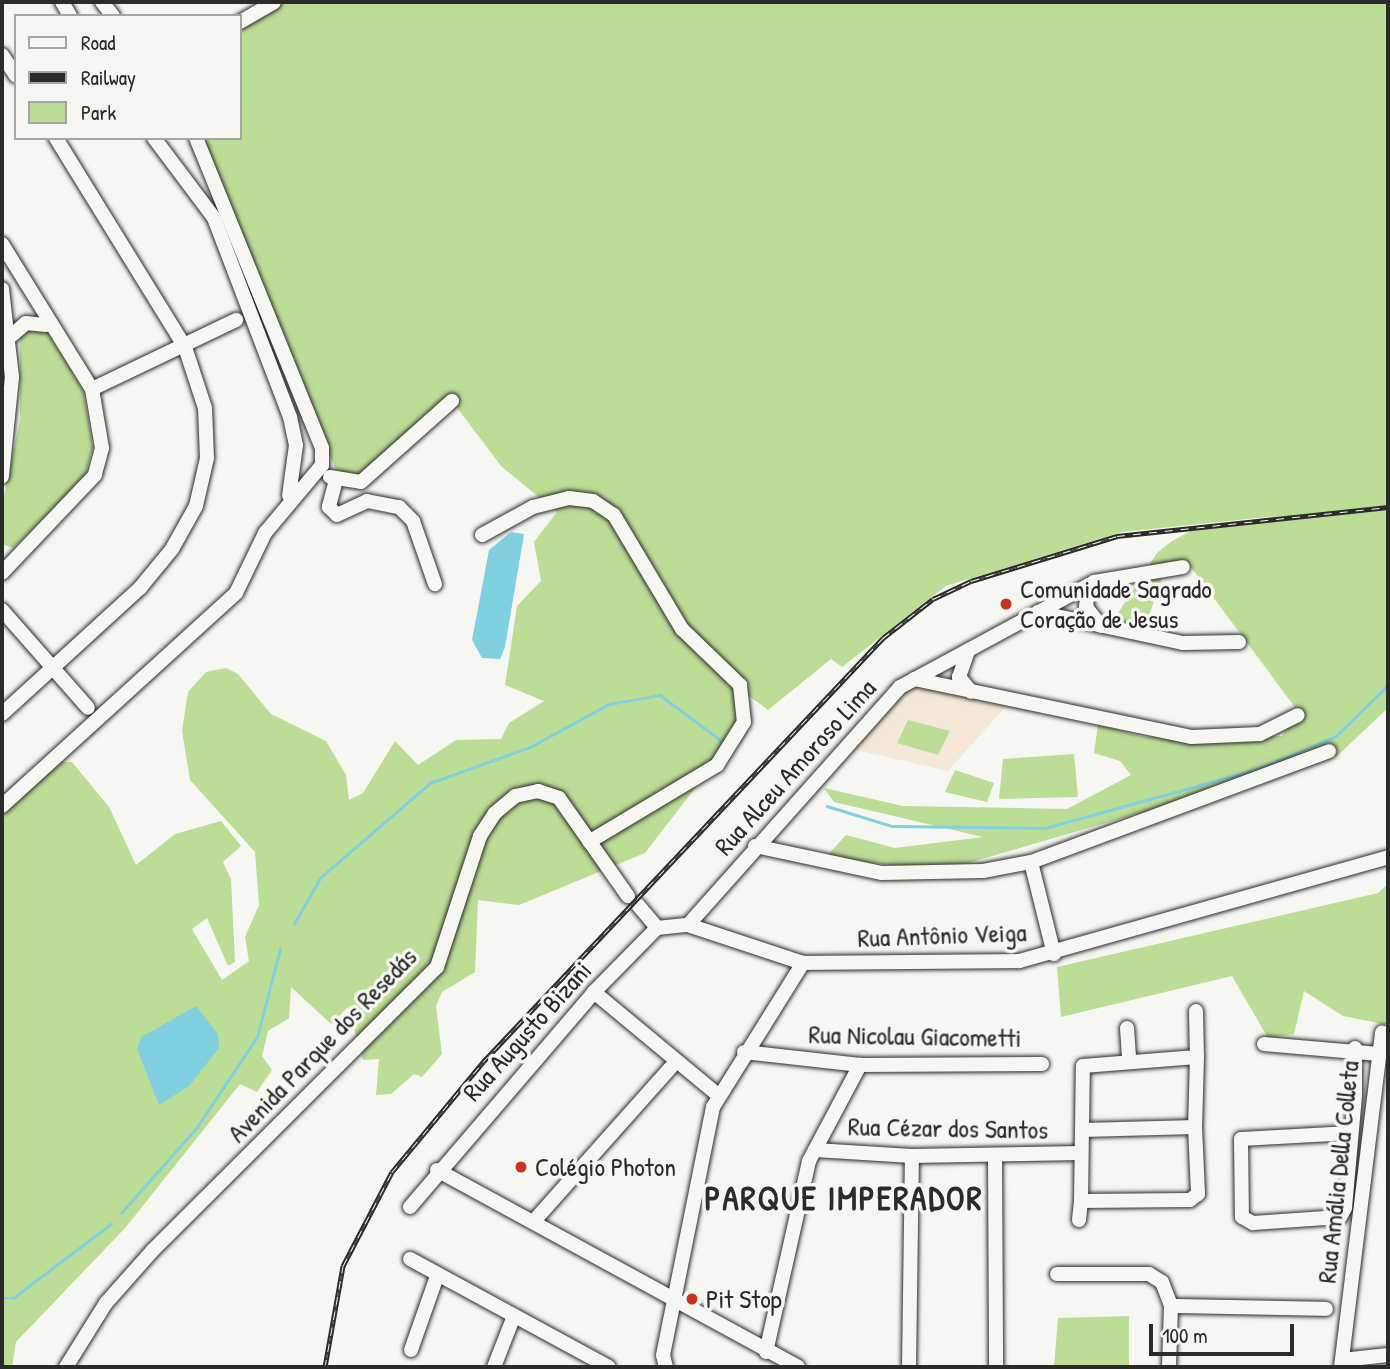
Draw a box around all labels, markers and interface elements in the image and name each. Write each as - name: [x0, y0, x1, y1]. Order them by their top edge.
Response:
- legend: [14, 14, 242, 140]
- text: Road: [81, 28, 115, 57]
- text: Railway: [81, 63, 136, 92]
- text: Park: [81, 98, 116, 127]
- place label: Comunidade Sagrado Coração de Jesus: [1020, 573, 1212, 634]
- marker: Comunidade Sagrado Coração de Jesus: [998, 596, 1014, 612]
- street label: Rua Alceu Amoroso Lima: [708, 673, 882, 861]
- street label: Rua Antônio Veiga: [857, 916, 1027, 954]
- street label: Avenida Parque dos Resedás: [221, 941, 423, 1149]
- street label: Rua Augusto Bizani: [456, 955, 598, 1107]
- street label: Rua Nicolau Giacometti: [808, 1019, 1022, 1053]
- street label: Rua Amália Della Colleta: [1311, 1059, 1365, 1285]
- street label: Rua Cézar dos Santos: [848, 1111, 1048, 1145]
- place label: Colégio Photon: [535, 1151, 676, 1183]
- marker: Colégio Photon: [513, 1159, 529, 1175]
- district label: PARQUE IMPERADOR: [707, 1179, 981, 1219]
- place label: Pit Stop: [706, 1283, 782, 1315]
- marker: Pit Stop: [684, 1291, 700, 1307]
- scale bar: [1152, 1310, 1297, 1354]
- text: 100 m: [1162, 1321, 1208, 1350]

